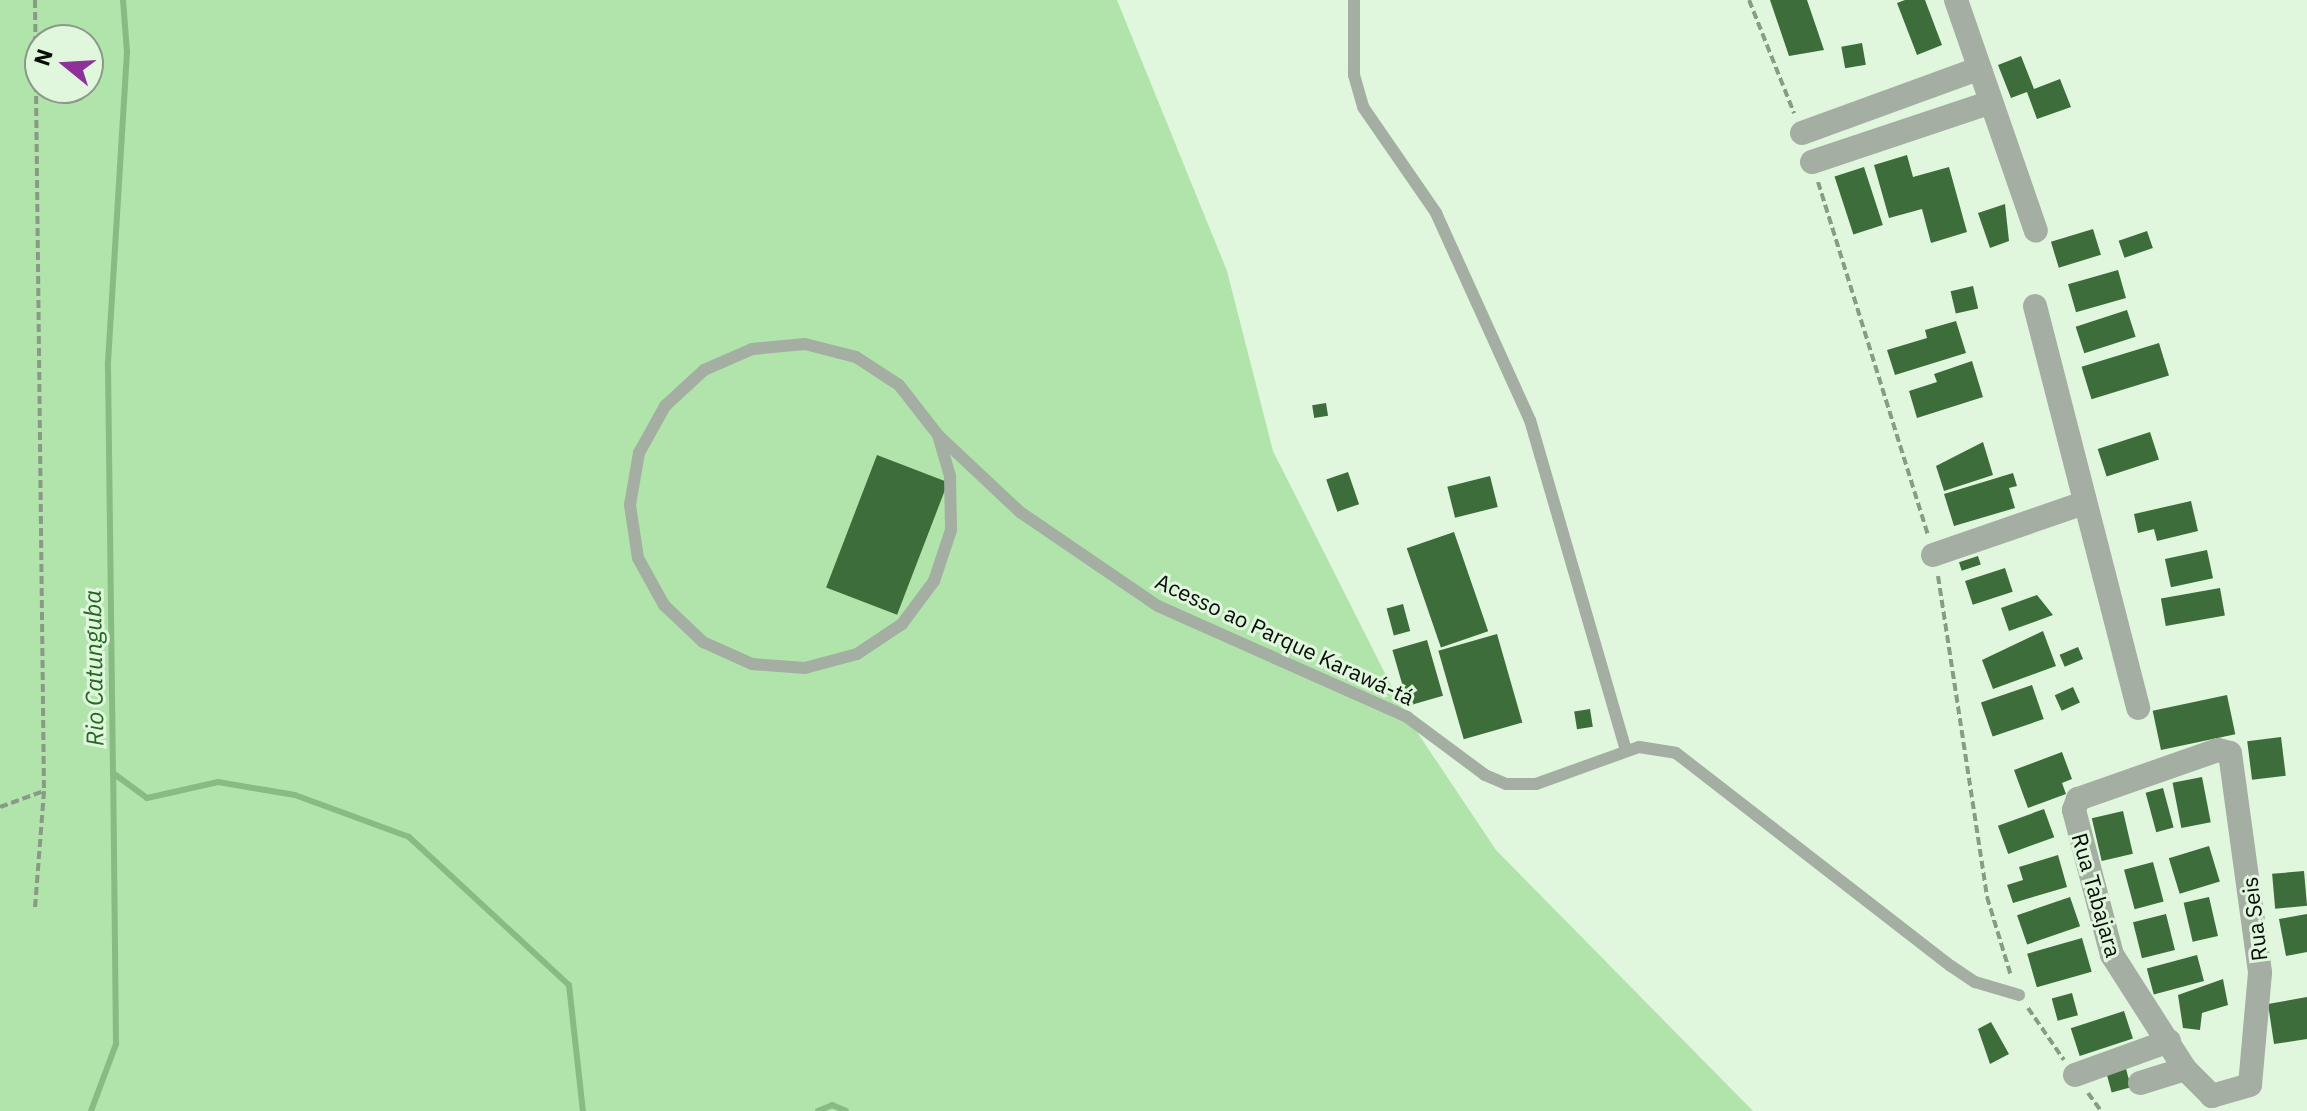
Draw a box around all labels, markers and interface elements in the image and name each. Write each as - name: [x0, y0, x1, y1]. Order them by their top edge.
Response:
- north arrow: [24, 24, 104, 104]
- text: N: [26, 45, 59, 69]
- street label: Acesso ao Parque Karawá-tá: [1152, 567, 1418, 711]
- water label: Rio Catunguba: [78, 590, 110, 746]
- street label: Rua Tabajara: [2067, 830, 2127, 960]
- street label: Rua Seis: [2236, 875, 2272, 963]

